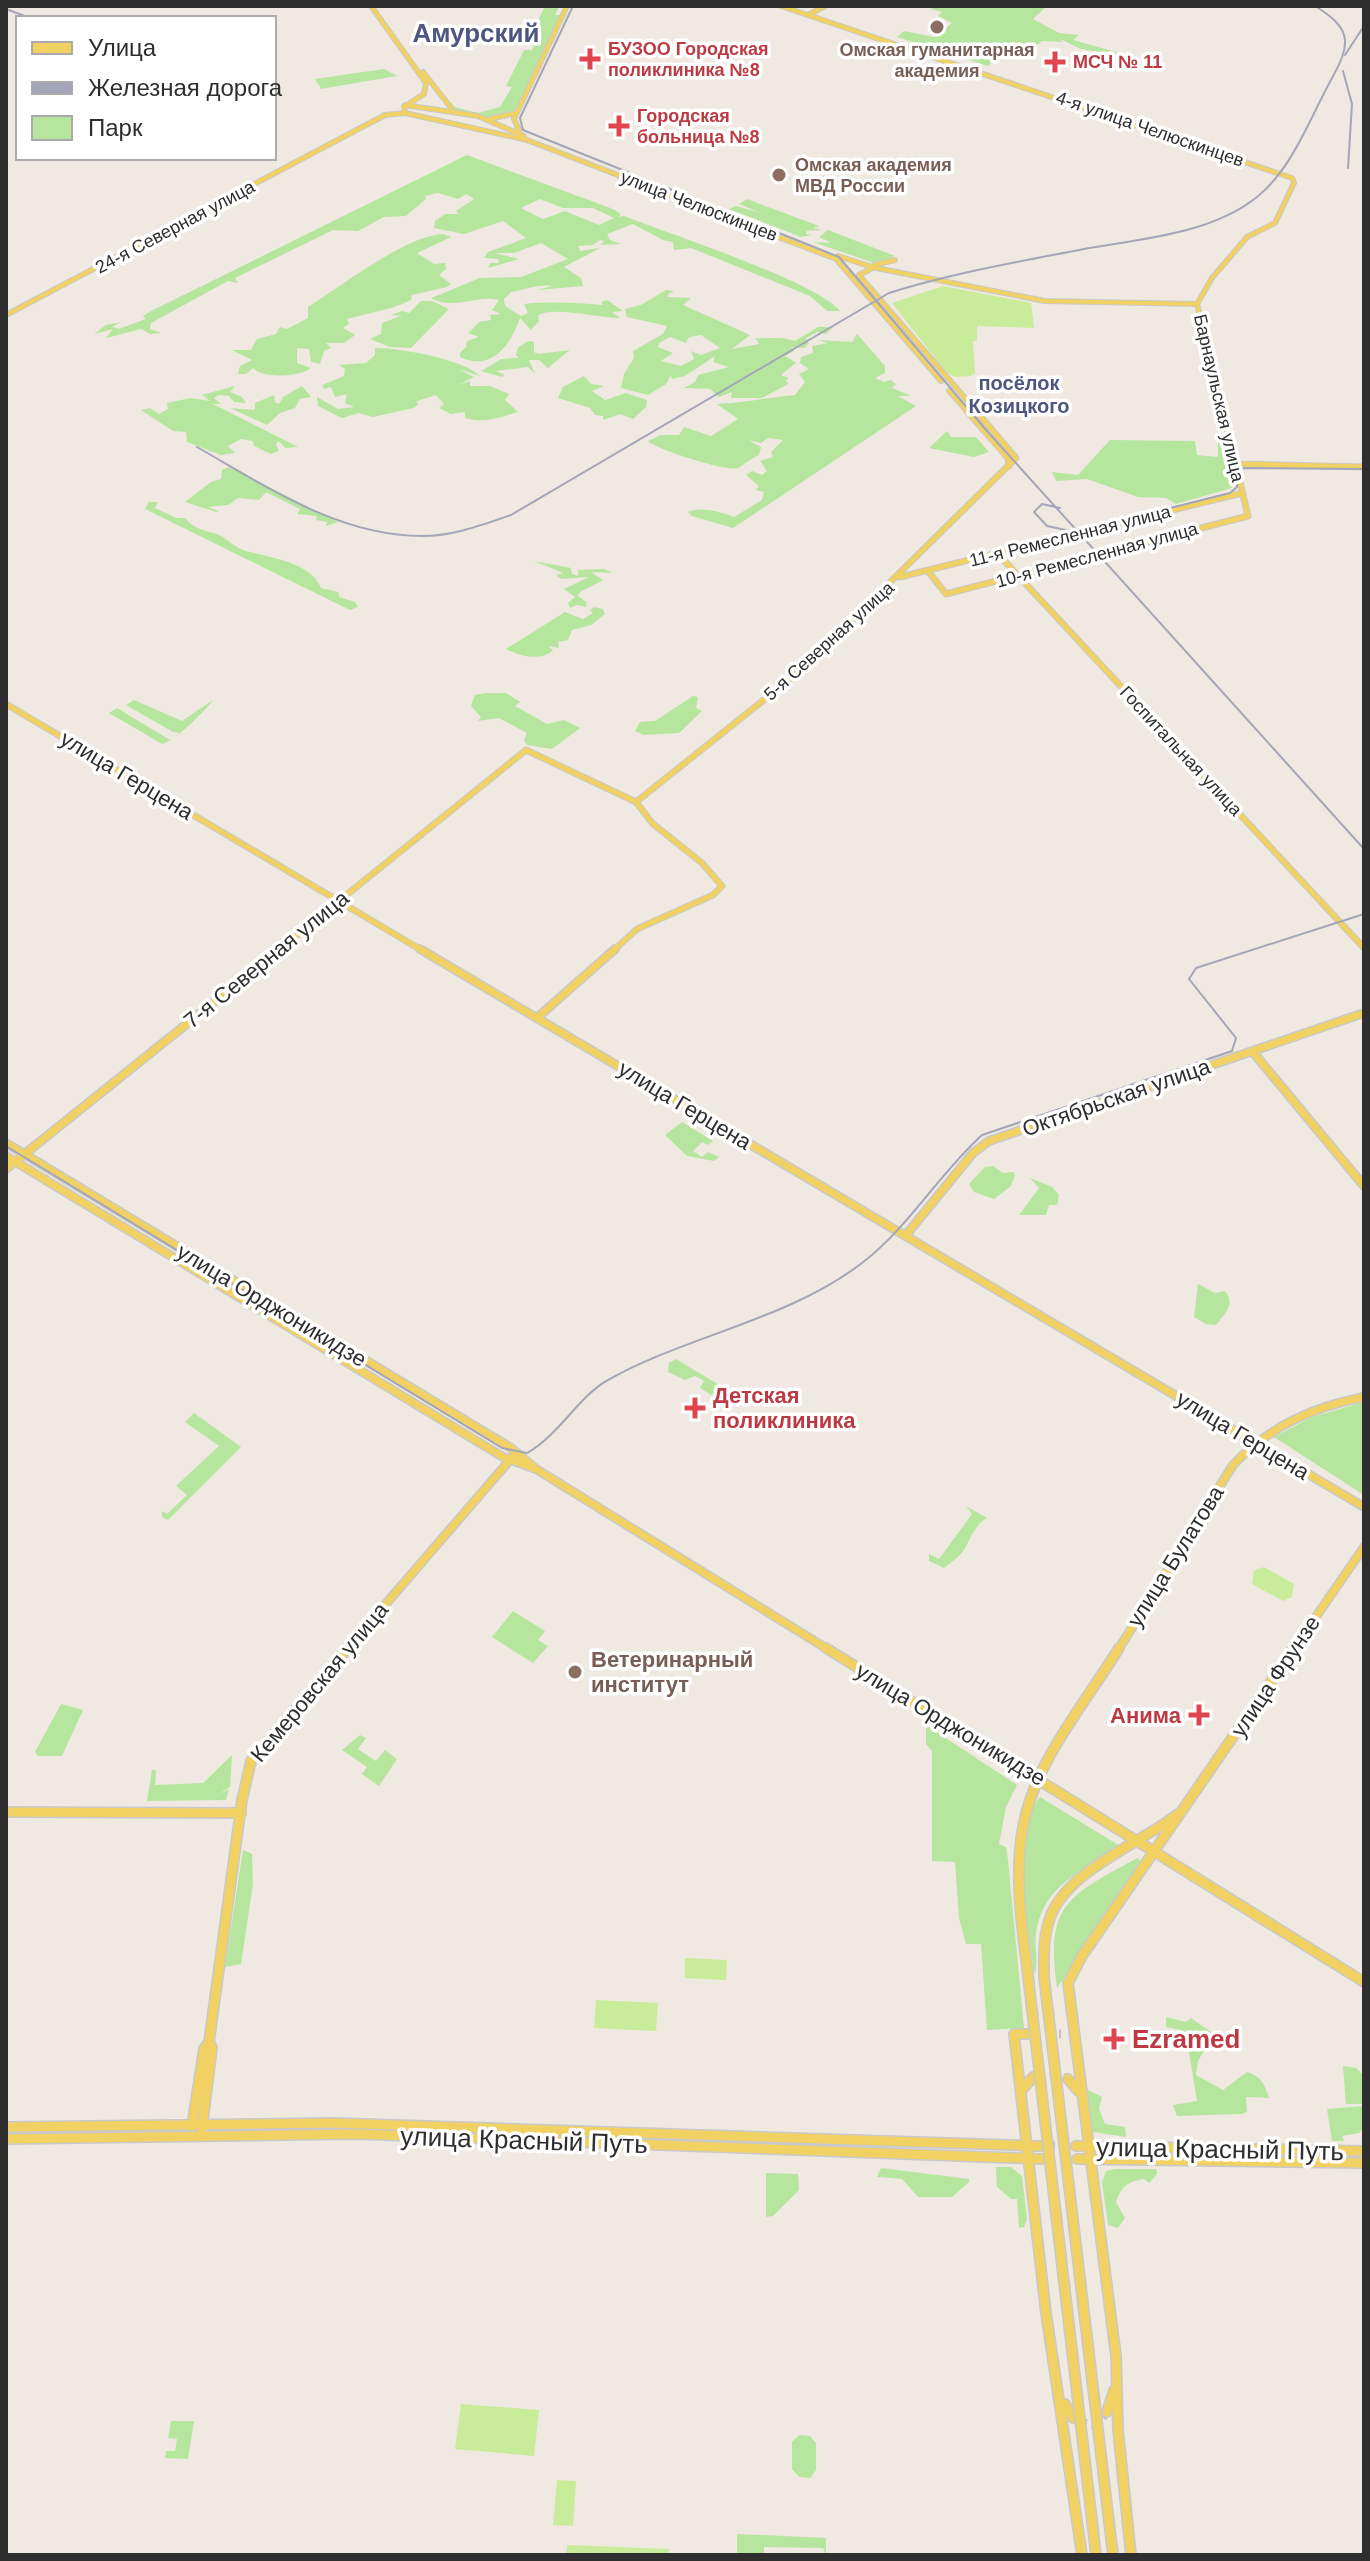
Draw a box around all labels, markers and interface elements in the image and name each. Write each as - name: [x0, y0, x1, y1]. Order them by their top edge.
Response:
- legend: [16, 16, 276, 160]
- district label: Амурский: [412, 18, 540, 48]
- marker: Омская гуманитарная академия: [928, 18, 946, 36]
- text: Улица: [88, 34, 157, 61]
- place label: БУЗОО Городская поликлиника №8: [608, 39, 769, 80]
- place label: Омская гуманитарная академия: [839, 40, 1035, 81]
- marker: БУЗОО Городская поликлиника №8: [579, 48, 601, 70]
- marker: МСЧ № 11: [1044, 51, 1066, 73]
- place label: МСЧ № 11: [1073, 52, 1162, 72]
- text: Железная дорога: [88, 74, 283, 101]
- street label: 4-я улица Челюскинцев: [1054, 87, 1246, 171]
- place label: Городская больница №8: [637, 106, 759, 147]
- text: Парк: [88, 114, 143, 141]
- marker: Городская больница №8: [608, 115, 630, 137]
- place label: Омская академия МВД России: [795, 155, 952, 196]
- marker: Омская академия МВД России: [770, 166, 788, 184]
- street label: улица Челюскинцев: [618, 167, 780, 245]
- street label: 24-я Северная улица: [92, 176, 259, 277]
- street label: Барнаульская улица: [1190, 312, 1248, 485]
- district label: посёлок Козицкого: [969, 372, 1069, 417]
- street label: 11-я Ремесленная улица: [967, 501, 1174, 571]
- street label: 10-я Ремесленная улица: [994, 518, 1201, 592]
- street label: 5-я Северная улица: [760, 577, 899, 704]
- street label: Госпитальная улица: [1116, 682, 1247, 821]
- street label: улица Герцена: [56, 726, 198, 825]
- street label: 7-я Северная улица: [179, 885, 354, 1033]
- street label: Октябрьская улица: [1019, 1053, 1214, 1141]
- street label: улица Герцена: [614, 1056, 756, 1155]
- street label: улица Орджоникидзе: [173, 1239, 371, 1372]
- place label: Детская поликлиника: [713, 1383, 856, 1433]
- street label: улица Герцена: [1172, 1386, 1314, 1485]
- marker: Детская поликлиника: [684, 1397, 706, 1419]
- street label: улица Булатова: [1122, 1481, 1229, 1631]
- street label: Кемеровская улица: [245, 1597, 394, 1767]
- street label: улица Фрунзе: [1226, 1611, 1325, 1742]
- place label: Ветеринарный институт: [591, 1647, 753, 1697]
- street label: улица Орджоникидзе: [852, 1658, 1050, 1791]
- marker: Ветеринарный институт: [566, 1663, 584, 1681]
- place label: Анима: [1110, 1703, 1182, 1728]
- marker: Анима: [1188, 1704, 1210, 1726]
- place label: Ezramed: [1132, 2024, 1240, 2054]
- marker: Ezramed: [1103, 2028, 1125, 2050]
- street label: улица Красный Путь: [400, 2121, 648, 2159]
- street label: улица Красный Путь: [1096, 2132, 1344, 2166]

